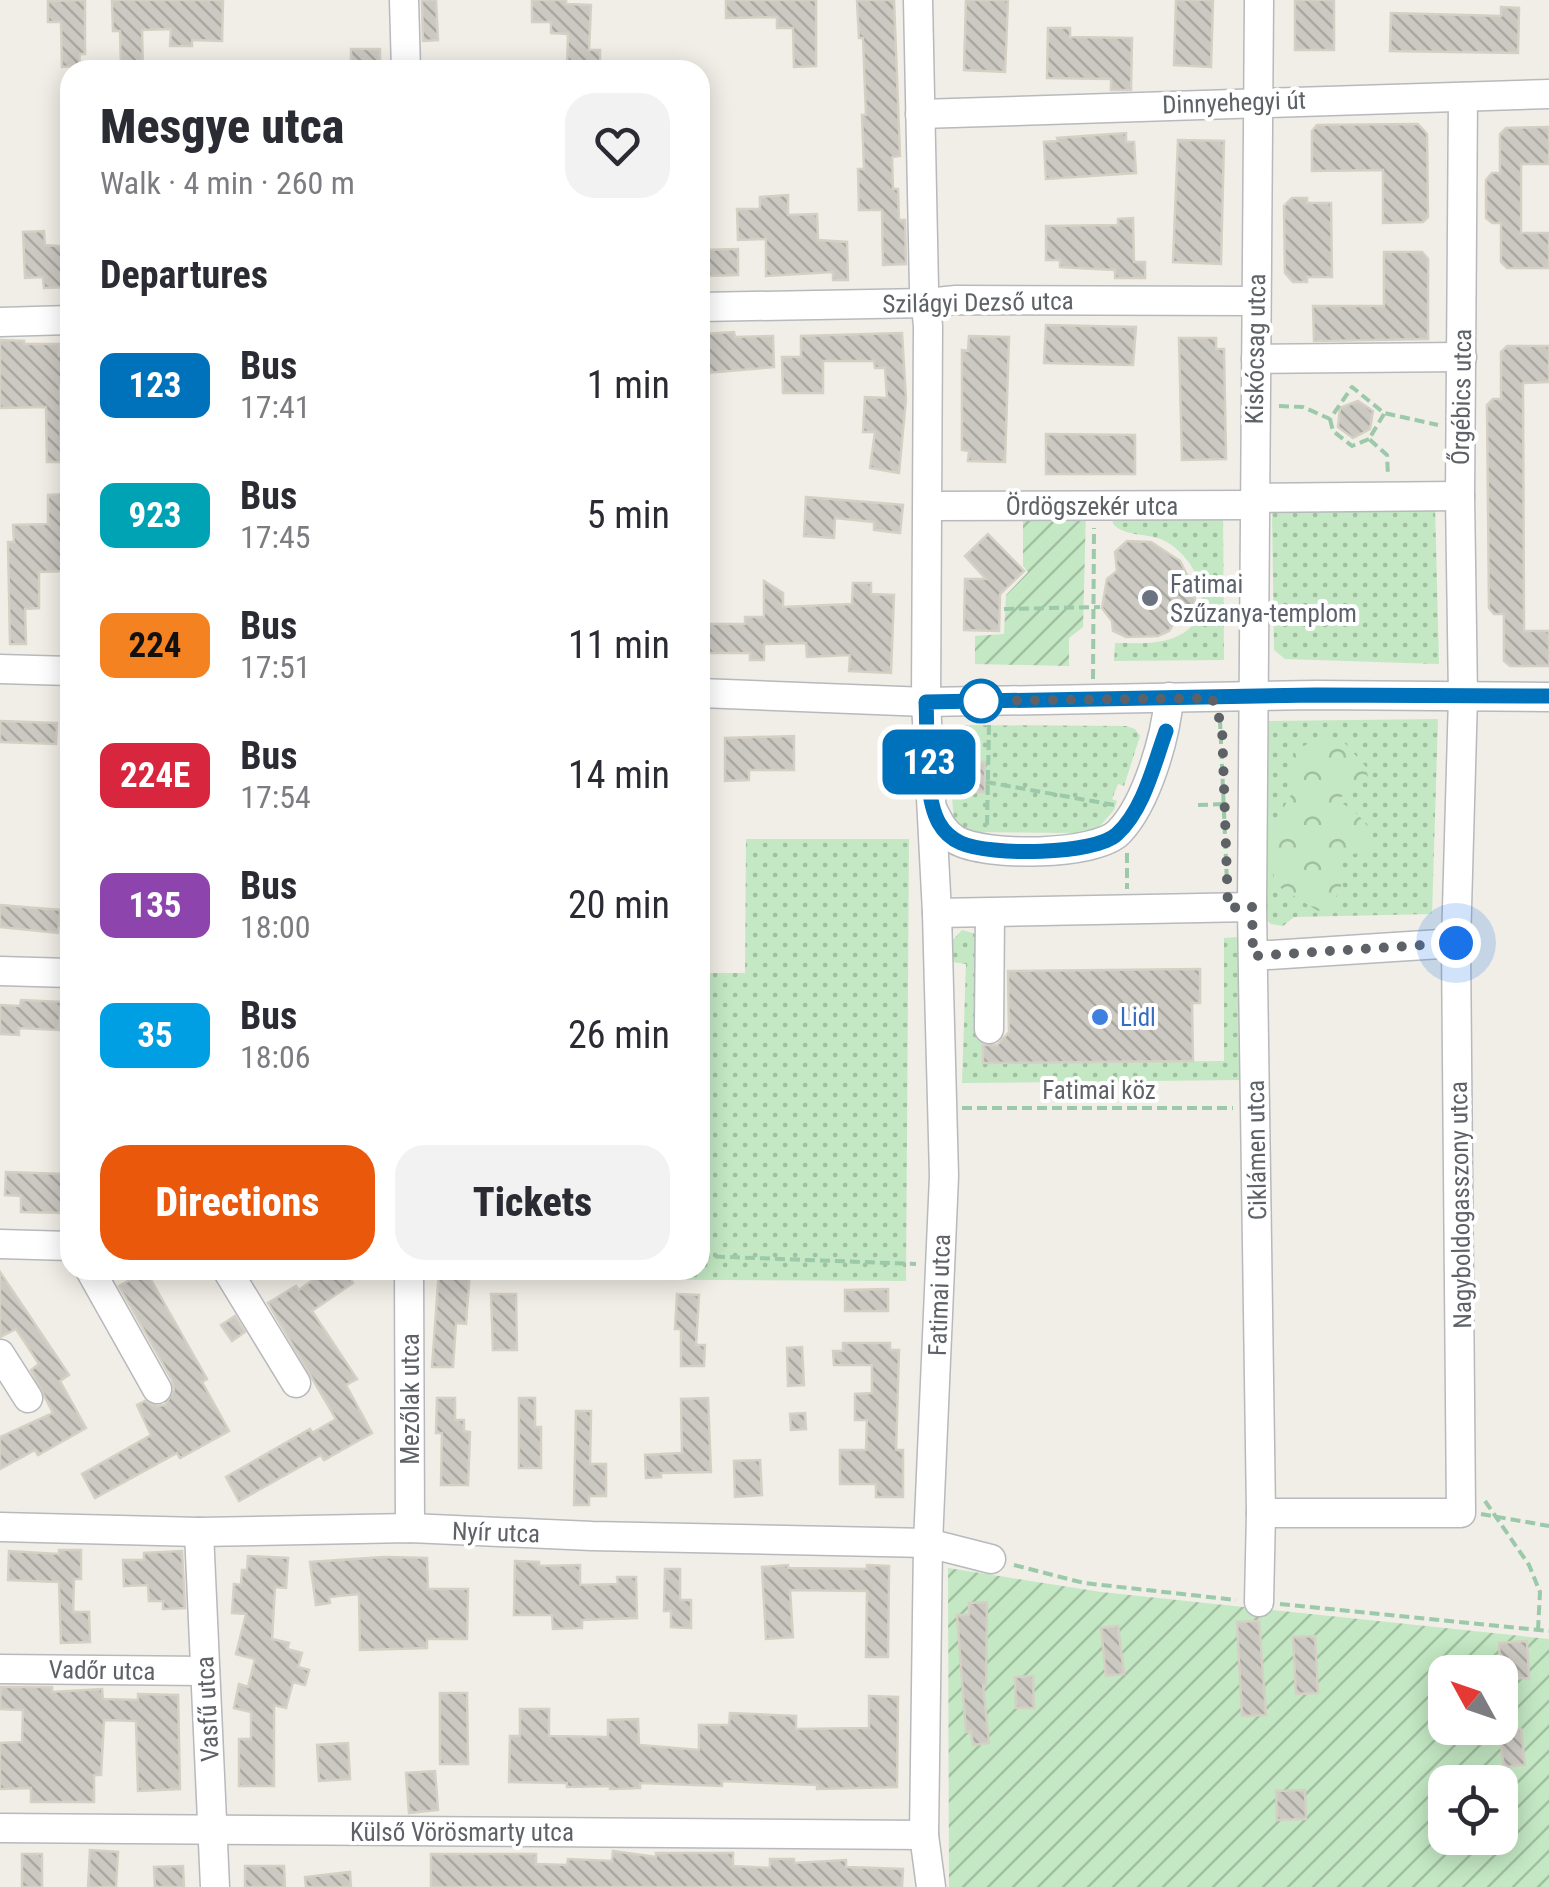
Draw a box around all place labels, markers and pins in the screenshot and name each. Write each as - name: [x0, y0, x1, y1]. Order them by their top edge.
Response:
- place label: Fatimai Szűzanya-templom: [1170, 570, 1357, 628]
- marker: Fatimai Szűzanya-templom: [1139, 587, 1161, 609]
- unlabelled marker: [960, 680, 1002, 722]
- place label: Lidl: [1120, 1003, 1156, 1032]
- marker: Lidl: [1089, 1006, 1111, 1028]

